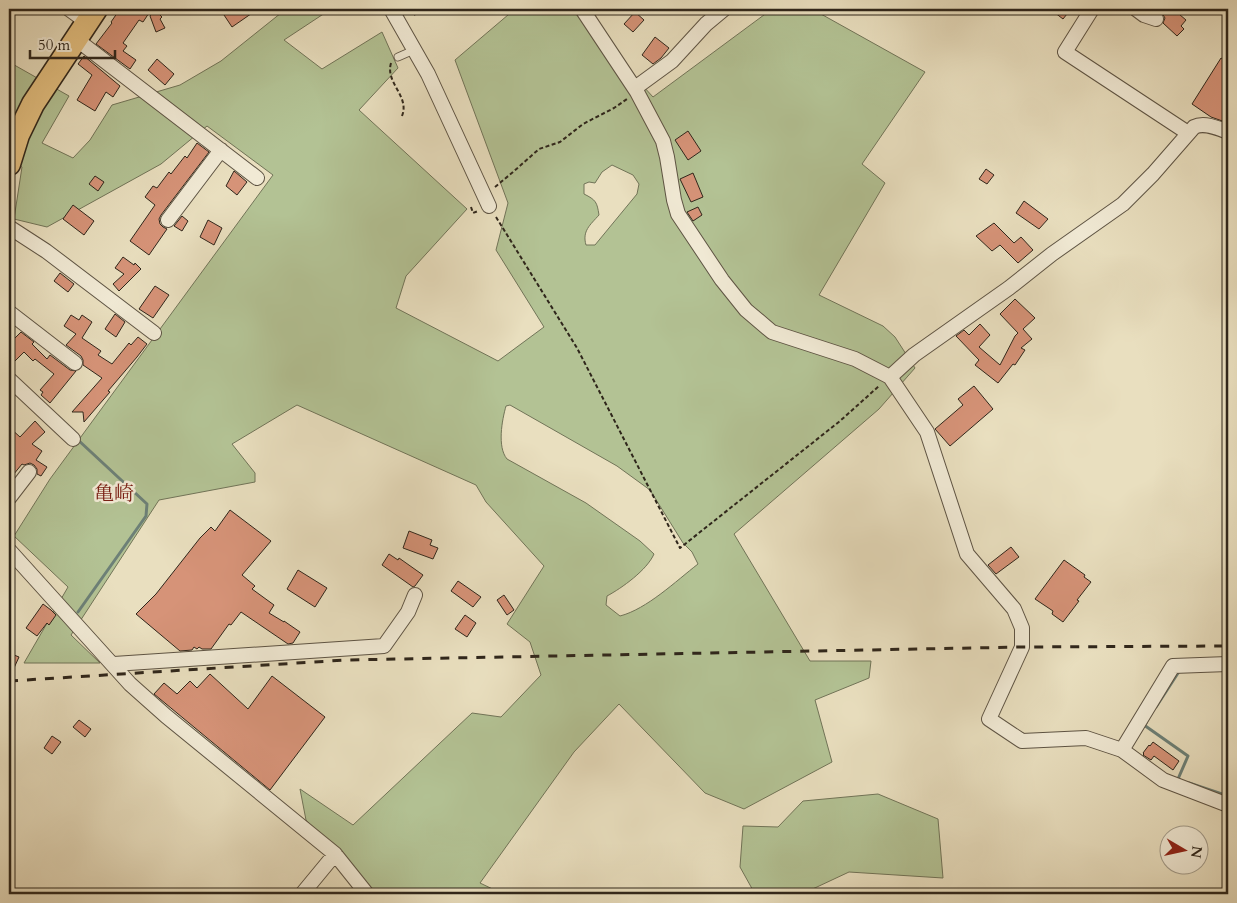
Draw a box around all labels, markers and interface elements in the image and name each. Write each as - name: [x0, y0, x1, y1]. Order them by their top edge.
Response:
- scale bar: [30, 28, 115, 60]
- text: 50 m: [38, 35, 70, 55]
- district label: 亀崎: [94, 480, 134, 507]
- north arrow: [1160, 826, 1210, 876]
- text: N: [1186, 844, 1207, 859]

